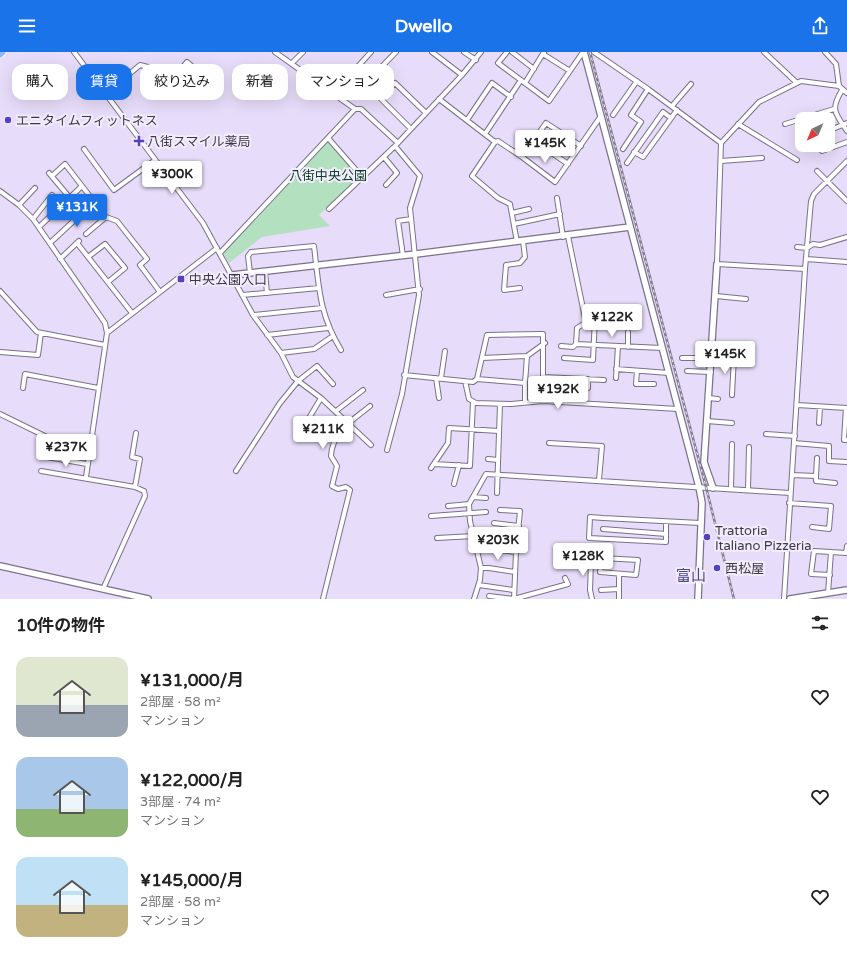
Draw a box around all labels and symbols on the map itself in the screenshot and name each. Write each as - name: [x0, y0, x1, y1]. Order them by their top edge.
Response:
- north arrow: [795, 112, 835, 152]
- place label: エニタイムフィットネス: [16, 113, 158, 129]
- marker: エニタイムフィットネス: [3, 115, 13, 125]
- pin: ¥145K: [517, 130, 573, 164]
- place label: 八街スマイル薬局: [147, 134, 251, 150]
- marker: 八街スマイル薬局: [134, 136, 144, 146]
- pin: ¥300K: [144, 161, 200, 195]
- park label: 八街中央公園: [289, 168, 367, 184]
- pin: ¥131K: [49, 194, 105, 228]
- place label: 中央公園入口: [189, 272, 267, 288]
- marker: 中央公園入口: [176, 274, 186, 284]
- pin: ¥122K: [584, 304, 640, 338]
- pin: ¥145K: [697, 341, 753, 375]
- pin: ¥192K: [530, 376, 586, 410]
- pin: ¥211K: [295, 416, 351, 450]
- pin: ¥237K: [38, 434, 94, 468]
- place label: Trattoria Italiano Pizzeria: [715, 523, 812, 554]
- pin: ¥203K: [470, 527, 526, 561]
- marker: Trattoria Italiano Pizzeria: [702, 532, 712, 542]
- pin: ¥128K: [555, 543, 611, 577]
- place label: 西松屋: [725, 561, 764, 577]
- marker: 西松屋: [712, 563, 722, 573]
- district label: 富山: [676, 567, 706, 585]

